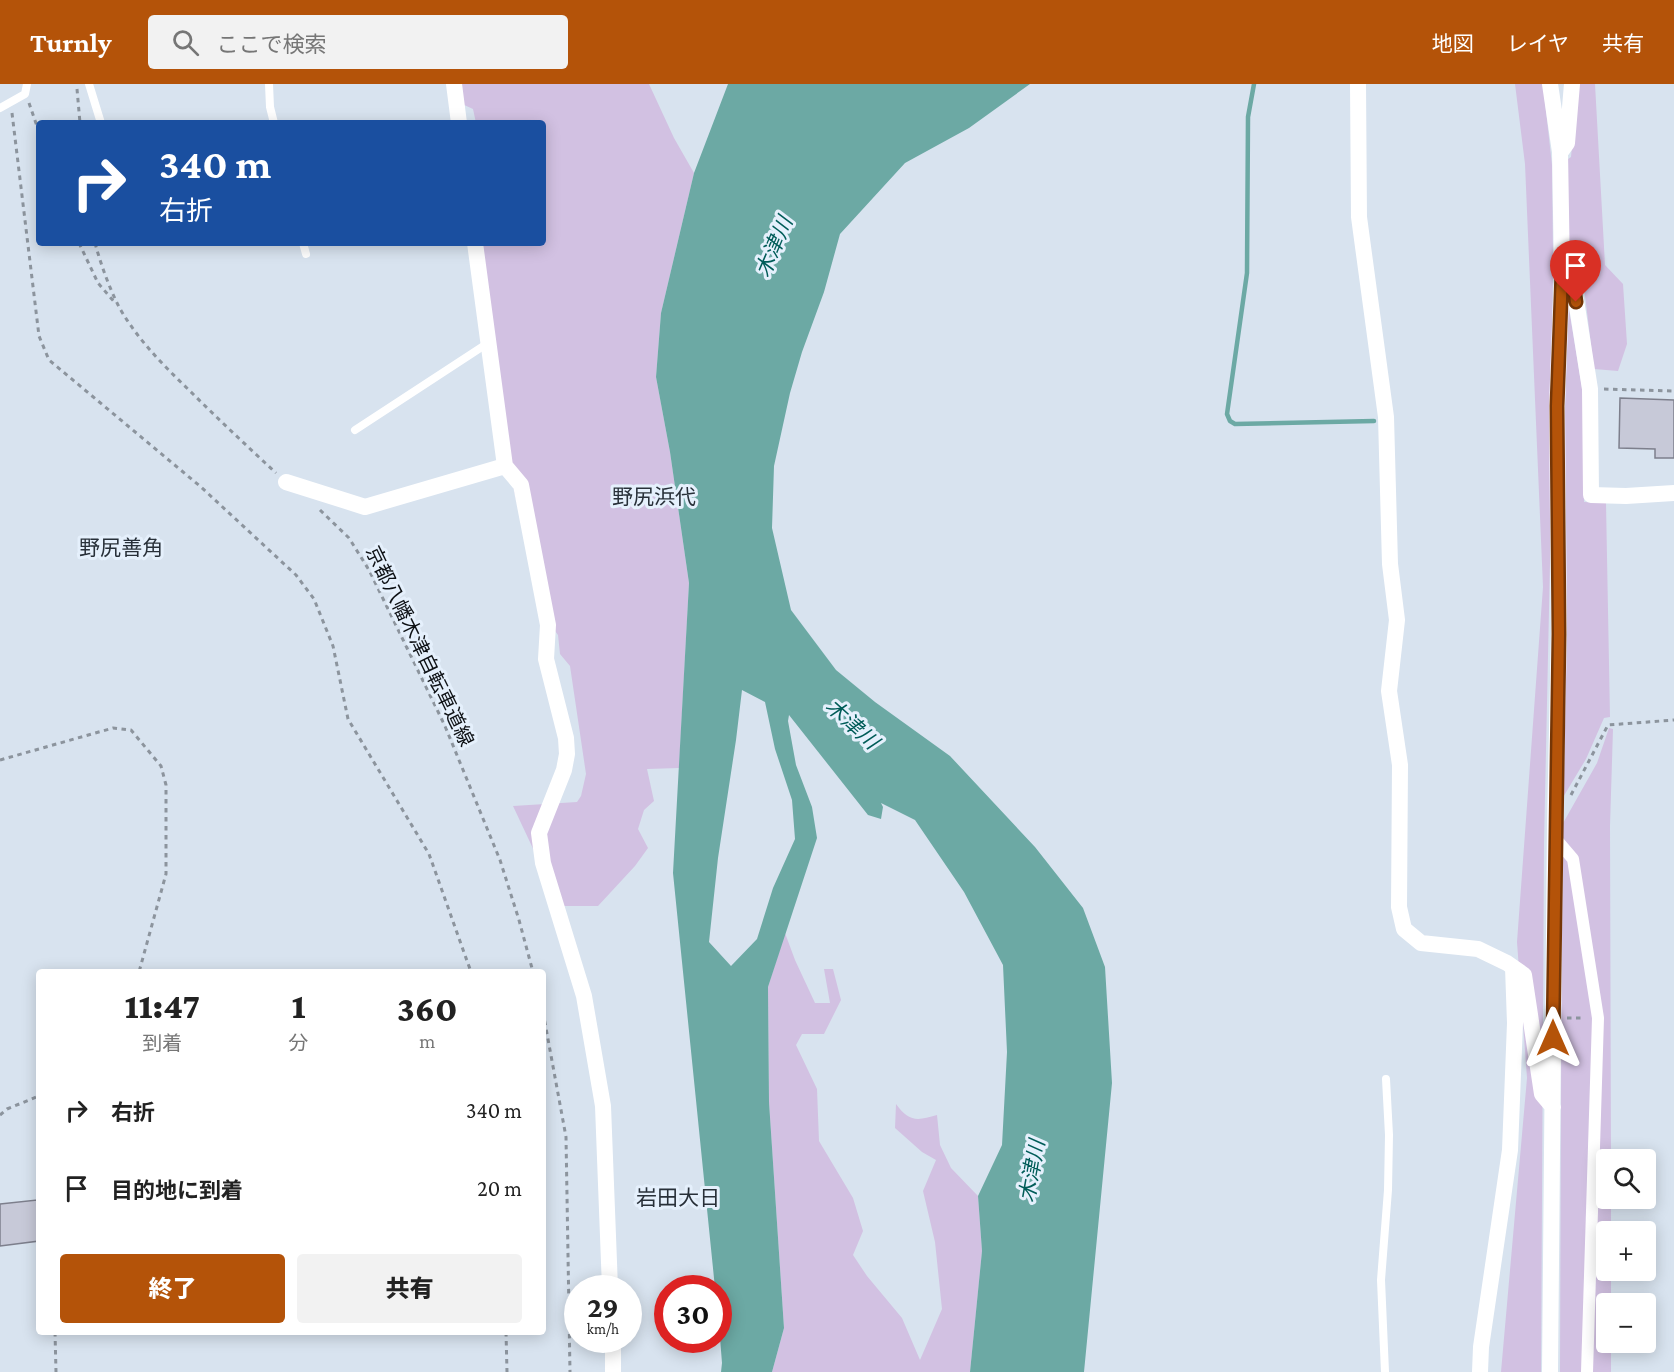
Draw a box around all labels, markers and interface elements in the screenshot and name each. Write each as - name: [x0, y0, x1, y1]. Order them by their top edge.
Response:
- search box: [148, 15, 568, 69]
- icon: search: [169, 26, 202, 59]
- text: Turnly: [30, 27, 112, 58]
- text: ここで検索: [217, 32, 327, 57]
- text: 地図: [1432, 32, 1474, 56]
- text: レイヤ: [1507, 32, 1569, 56]
- text: 共有: [1602, 32, 1644, 56]
- text: 340 m: [159, 140, 271, 187]
- icon: right: [60, 144, 138, 222]
- text: 右折: [159, 196, 213, 226]
- water label: 木津川: [751, 211, 798, 281]
- pin: [1550, 240, 1601, 302]
- icon: arrive: [1559, 249, 1592, 282]
- district label: 野尻浜代: [612, 485, 696, 509]
- district label: 野尻善角: [79, 536, 163, 560]
- street label: 京都八幡木津自転車道線: [362, 542, 478, 750]
- water label: 木津川: [821, 694, 885, 755]
- text: 11:47: [124, 986, 200, 1026]
- text: 1: [292, 986, 306, 1026]
- text: 360: [397, 989, 457, 1029]
- position arrow: [1521, 1006, 1585, 1070]
- text: m: [419, 1030, 435, 1052]
- text: 到着: [142, 1032, 182, 1054]
- text: 分: [289, 1032, 309, 1054]
- icon: right: [60, 1094, 93, 1127]
- text: 340 m: [466, 1098, 522, 1123]
- text: 右折: [111, 1100, 155, 1125]
- water label: 木津川: [1015, 1136, 1050, 1204]
- map controls: [1596, 1149, 1656, 1353]
- button: search: [1596, 1149, 1656, 1209]
- icon: arrive: [60, 1172, 93, 1205]
- text: 20 m: [477, 1176, 522, 1201]
- text: 目的地に到着: [111, 1178, 243, 1203]
- district label: 岩田大日: [636, 1186, 720, 1210]
- button: +: [1596, 1221, 1656, 1281]
- button: 終了: [60, 1254, 285, 1323]
- button: 共有: [297, 1254, 522, 1323]
- speed limit sign: 30: [654, 1275, 732, 1353]
- text: 29: [587, 1290, 619, 1323]
- button: −: [1596, 1293, 1656, 1353]
- text: km/h: [587, 1321, 619, 1337]

